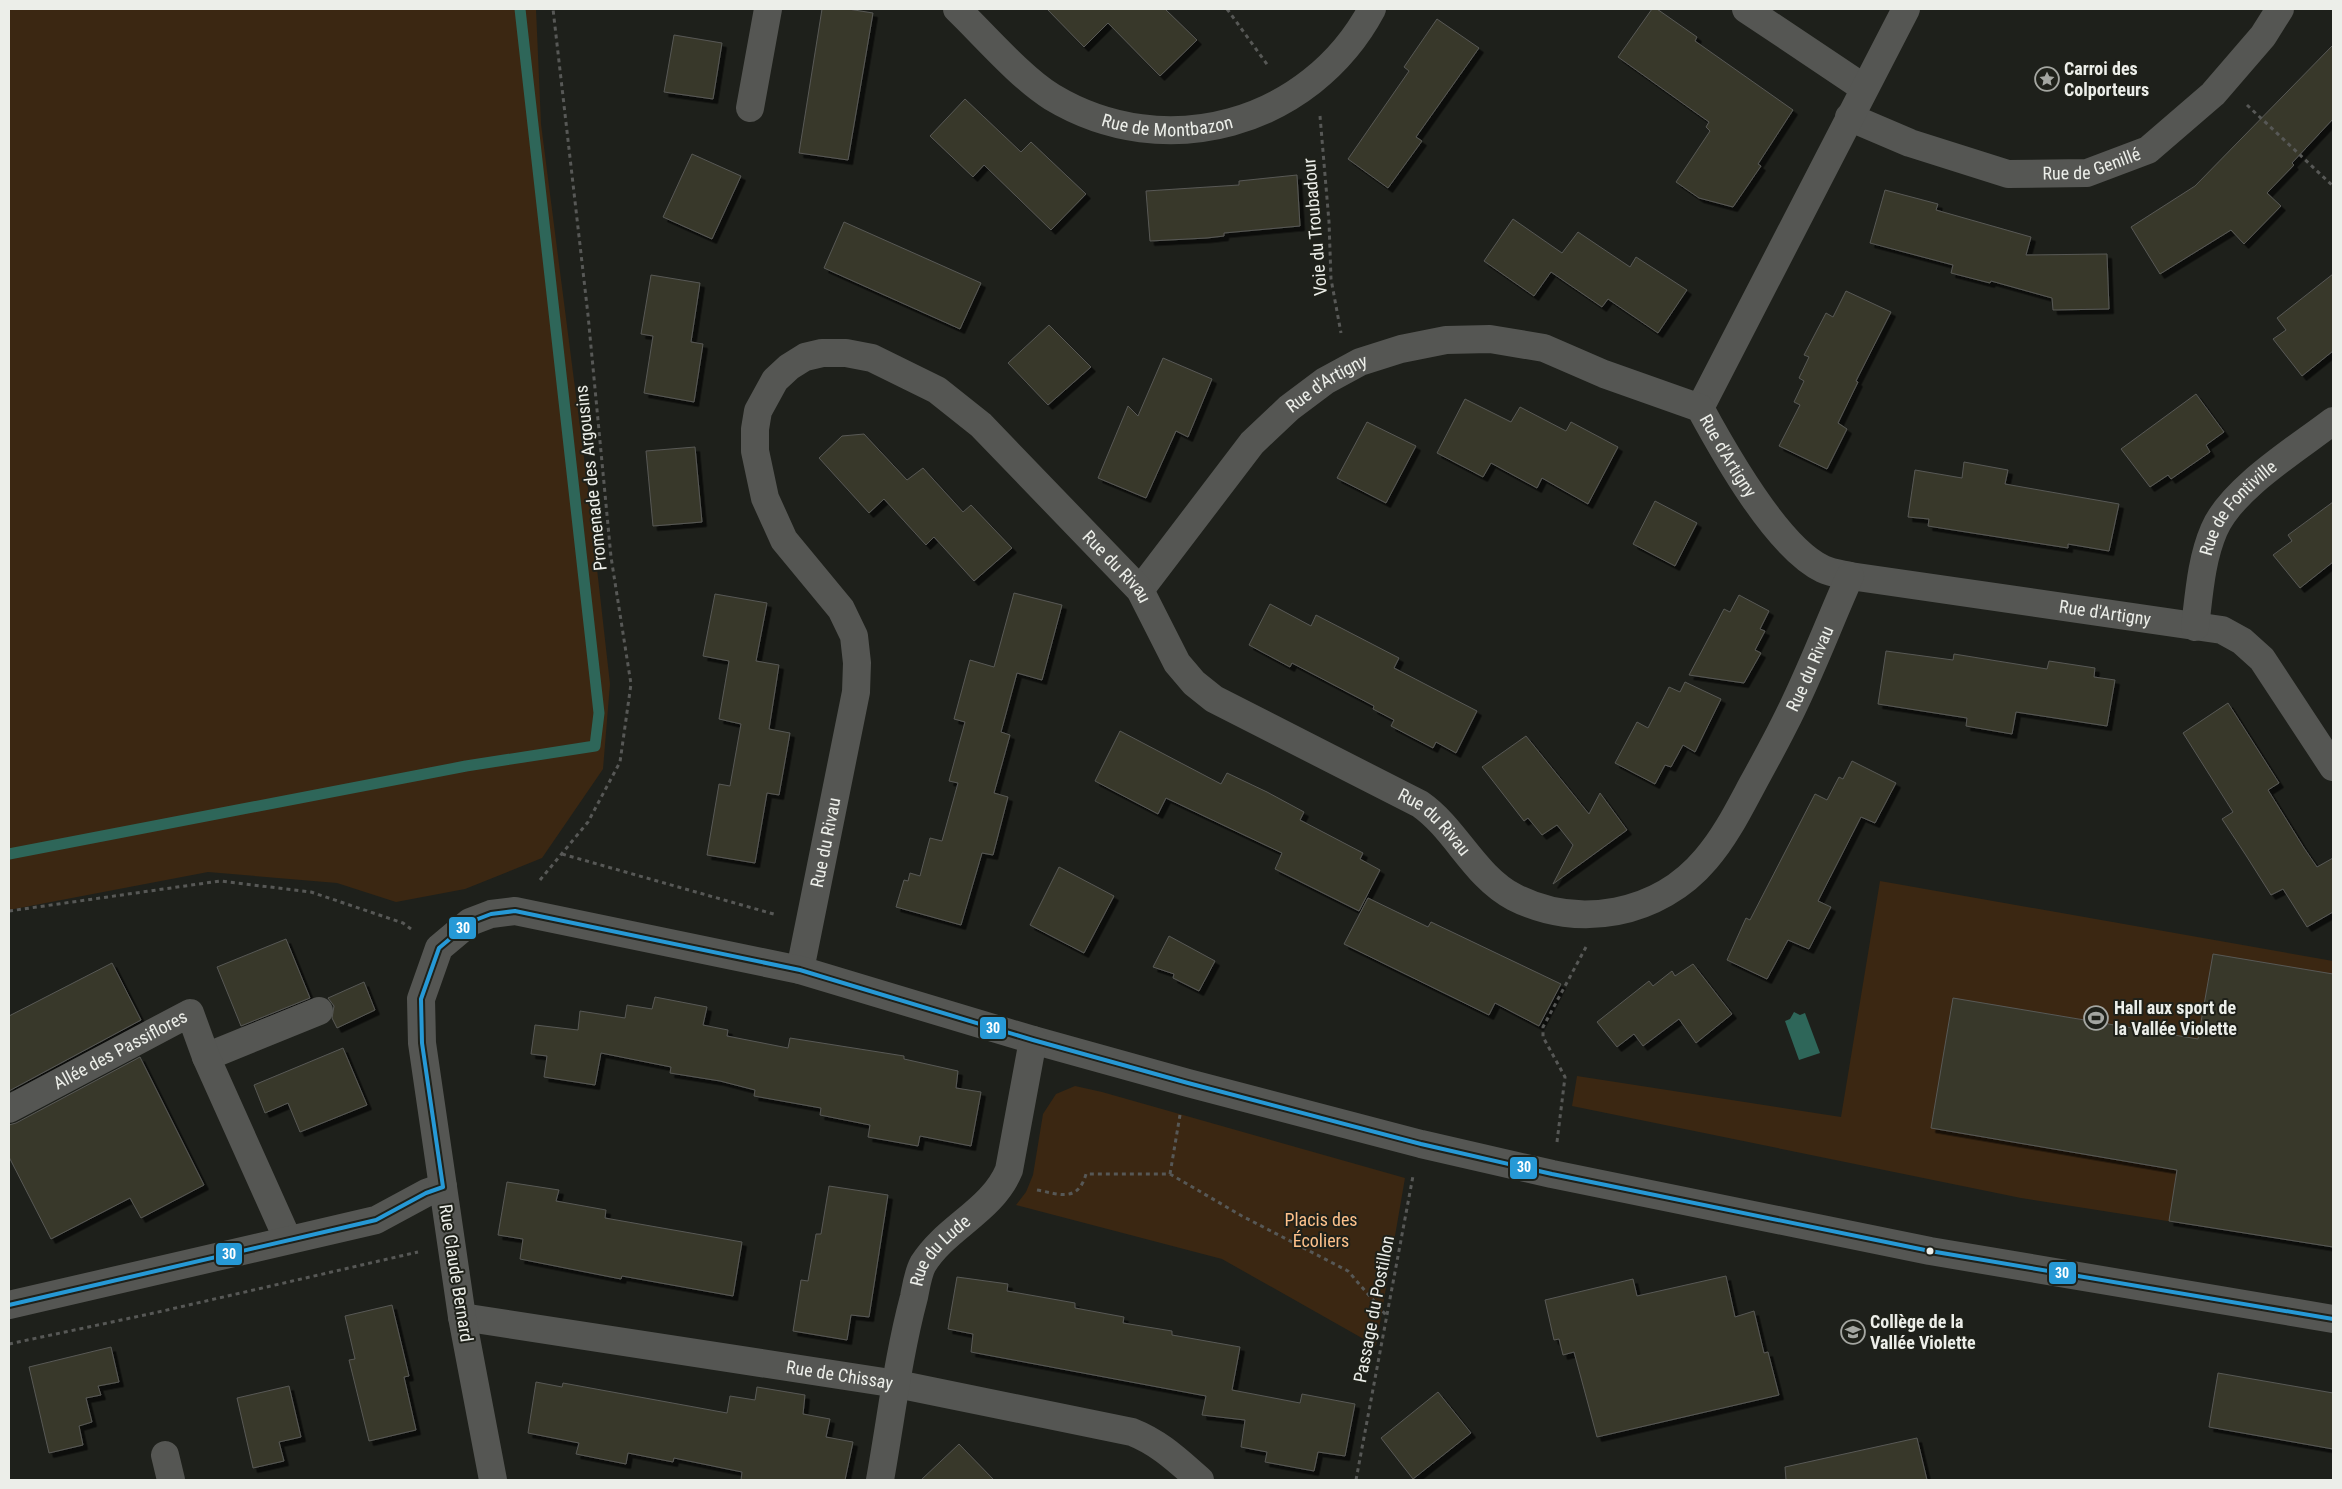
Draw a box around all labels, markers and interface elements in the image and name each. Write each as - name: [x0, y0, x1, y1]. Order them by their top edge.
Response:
- place label: Carroi des Colporteurs: [2064, 58, 2149, 100]
- place icon: Carroi des Colporteurs: [2034, 66, 2060, 92]
- street label: Rue de Montbazon: [1099, 109, 1235, 140]
- street label: Rue de Genillé: [2042, 143, 2143, 184]
- street label: Voie du Troubadour: [1298, 157, 1331, 297]
- street label: Rue d'Artigny: [1281, 349, 1370, 417]
- street label: Promenade des Argousins: [570, 384, 611, 572]
- street label: Rue d'Artigny: [1696, 411, 1762, 501]
- street label: Rue de Fontiville: [2195, 456, 2281, 558]
- street label: Rue du Rivau: [1078, 526, 1156, 606]
- street label: Rue d'Artigny: [2058, 595, 2153, 630]
- street label: Rue du Rivau: [1781, 623, 1837, 715]
- street label: Rue du Rivau: [1395, 784, 1475, 859]
- street label: Rue du Rivau: [806, 796, 844, 889]
- line badge: 30: [448, 916, 477, 940]
- text: 30: [456, 920, 470, 936]
- place label: Hall aux sport de la Vallée Violette: [2114, 997, 2237, 1039]
- street label: Allée des Passiflores: [50, 1005, 191, 1094]
- sports icon: Hall aux sport de la Vallée Violette: [2083, 1005, 2109, 1031]
- line badge: 30: [979, 1016, 1007, 1040]
- text: 30: [986, 1020, 1000, 1036]
- line badge: 30: [1509, 1156, 1538, 1180]
- text: 30: [1517, 1159, 1531, 1175]
- street label: Rue Claude Bernard: [435, 1202, 478, 1343]
- park label: Placis des Écoliers: [1284, 1209, 1358, 1251]
- street label: Rue du Lude: [905, 1210, 974, 1288]
- street label: Passage du Postillon: [1349, 1234, 1398, 1384]
- line badge: 30: [215, 1242, 243, 1266]
- text: 30: [222, 1246, 236, 1262]
- unlabelled marker: [1925, 1246, 1935, 1256]
- line badge: 30: [2048, 1261, 2077, 1285]
- text: 30: [2055, 1265, 2069, 1281]
- place label: Collège de la Vallée Violette: [1870, 1311, 1976, 1353]
- school or university icon: Collège de la Vallée Violette: [1840, 1319, 1866, 1345]
- street label: Rue de Chissay: [785, 1356, 895, 1393]

